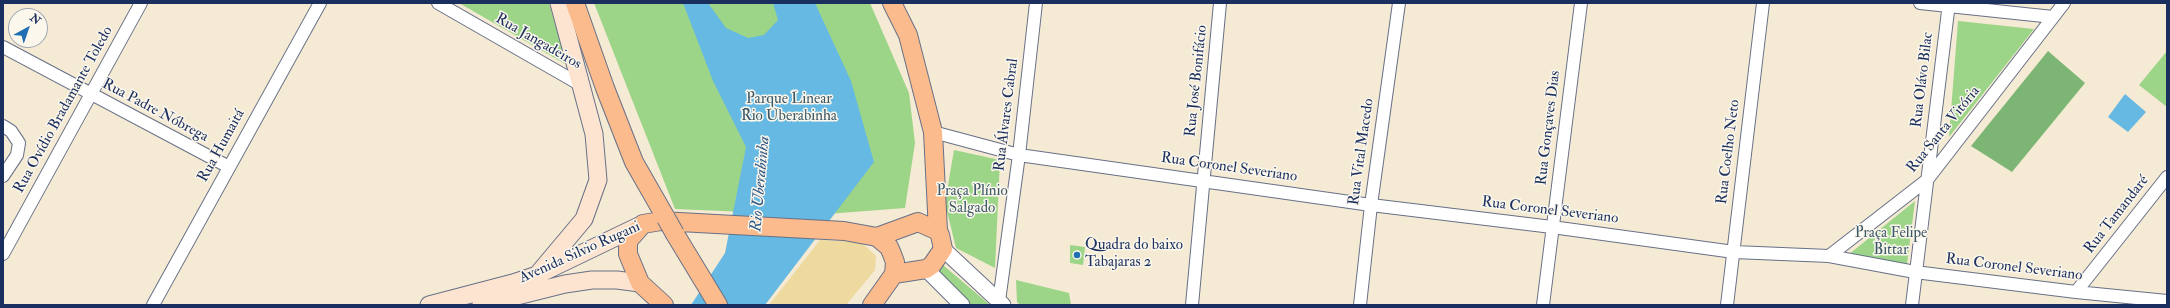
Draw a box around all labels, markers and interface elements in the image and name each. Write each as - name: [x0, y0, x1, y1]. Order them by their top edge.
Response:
- north arrow: [8, 8, 48, 48]
- street label: Rua Jangadeiros: [492, 10, 584, 74]
- text: N: [27, 11, 43, 27]
- street label: Rua Ovídio Bradamante Toledo: [11, 24, 117, 196]
- street label: Rua José Bonifácio: [1182, 24, 1212, 138]
- street label: Rua Olávo Bilac: [1908, 31, 1938, 129]
- street label: Rua Álvares Cabral: [991, 57, 1023, 173]
- street label: Rua Gonçaves Dias: [1533, 70, 1565, 186]
- street label: Rua Padre Nóbrega: [99, 75, 211, 147]
- street label: Rua Santa Vitória: [1904, 83, 1984, 177]
- park label: Parque Linear Rio Uberabinha: [741, 91, 837, 126]
- street label: Rua Vital Macedo: [1346, 97, 1378, 207]
- street label: Rua Coelho Neto: [1714, 98, 1744, 206]
- street label: Rua Humaitá: [195, 107, 249, 185]
- water label: Rio Uberabinha: [747, 135, 775, 233]
- street label: Rua Coronel Severiano: [1160, 150, 1298, 186]
- street label: Rua Tamandaré: [2081, 172, 2153, 258]
- park label: Praça Plínio Salgado: [936, 183, 1008, 218]
- street label: Rua Coronel Severiano: [1481, 194, 1619, 228]
- street label: Avenida Silvio Rugani: [517, 218, 643, 288]
- park label: Praça Felipe Bittar: [1855, 225, 1927, 260]
- place label: Quadra do baixo Tabajaras 2: [1085, 237, 1183, 272]
- marker: Quadra do baixo Tabajaras 2: [1072, 250, 1082, 260]
- street label: Rua Coronel Severiano: [1945, 251, 2083, 285]

